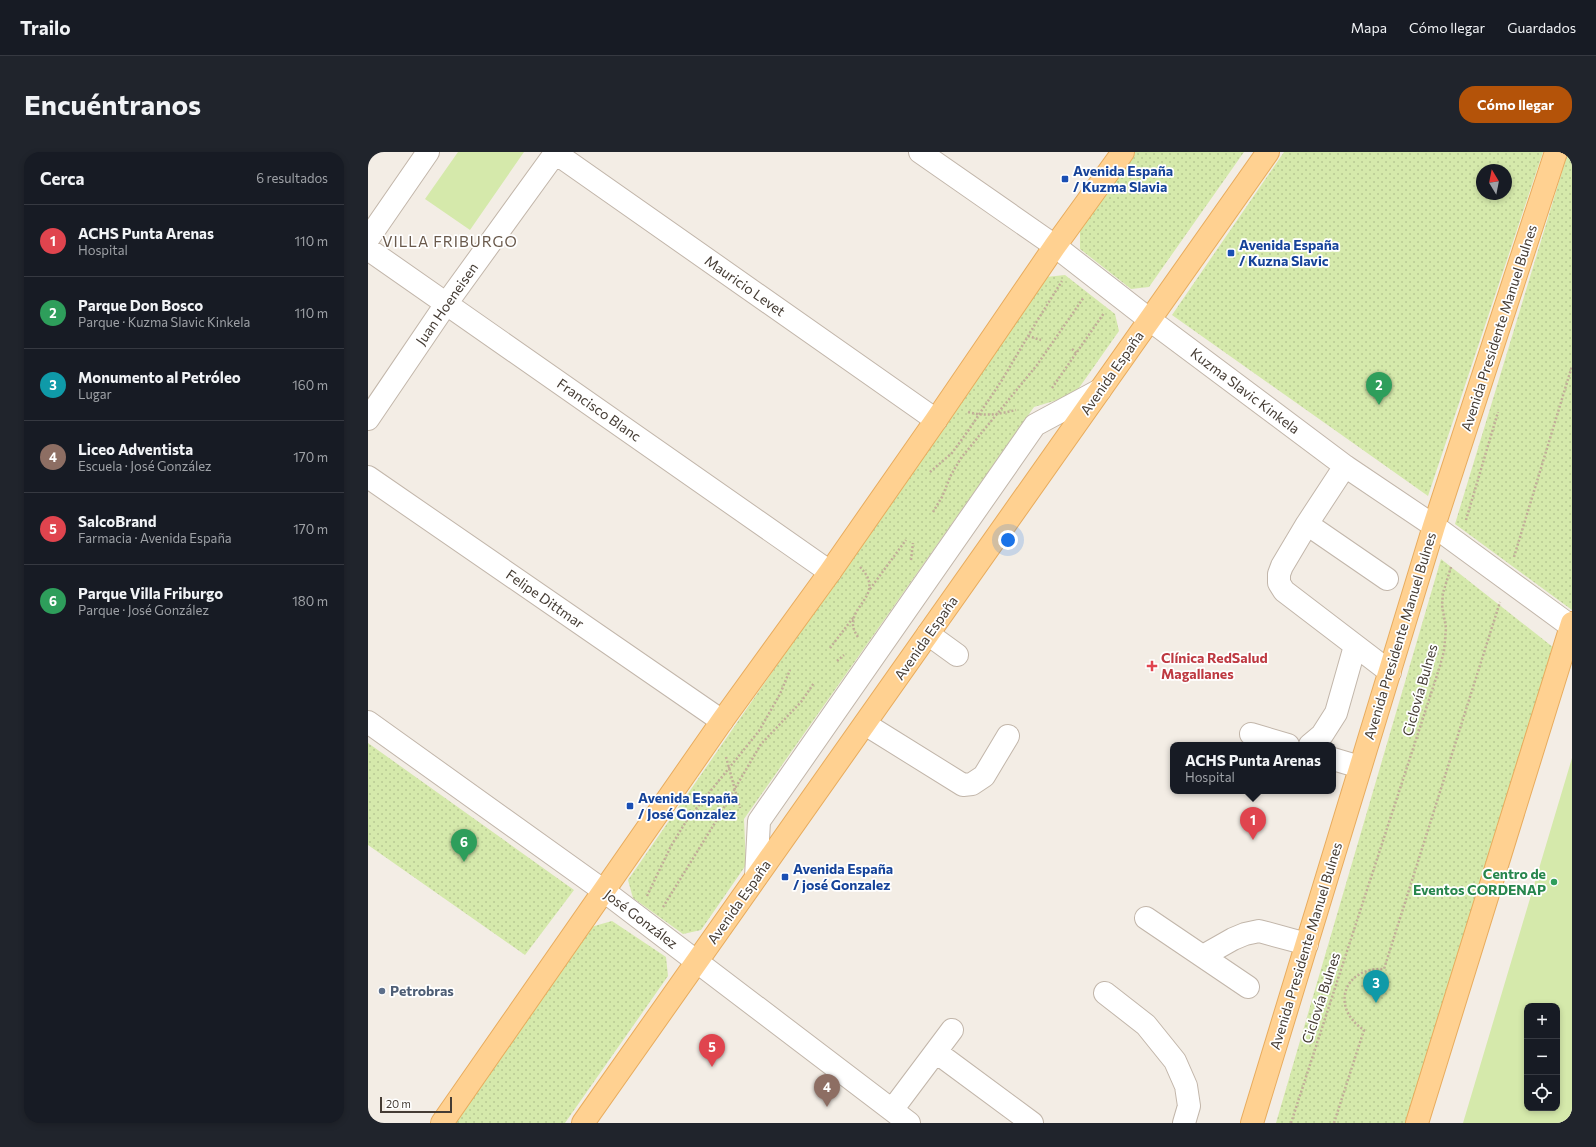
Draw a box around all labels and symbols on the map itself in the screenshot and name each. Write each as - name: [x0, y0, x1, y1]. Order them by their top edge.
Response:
- place label: Avenida España / Kuzma Slavia: [1073, 162, 1173, 195]
- north arrow: [1476, 164, 1512, 200]
- marker: Avenida España / Kuzma Slavia: [1060, 174, 1070, 184]
- street label: Avenida Presidente Manuel Bulnes: [1457, 222, 1540, 433]
- district label: VILLA FRIBURGO: [382, 232, 518, 250]
- place label: Avenida España / Kuzna Slavic: [1239, 236, 1339, 269]
- marker: Avenida España / Kuzna Slavic: [1226, 248, 1236, 258]
- street label: Mauricio Levet: [702, 252, 789, 320]
- street label: Juan Hoeneisen: [412, 259, 481, 348]
- street label: Avenida España: [1076, 327, 1147, 418]
- street label: Kuzma Slavic Kinkela: [1187, 344, 1303, 437]
- pin: 2: [1366, 372, 1392, 405]
- street label: Francisco Blanc: [554, 374, 645, 445]
- your location: [998, 530, 1018, 550]
- street label: Avenida Presidente Manuel Bulnes: [1360, 530, 1439, 742]
- street label: Felipe Dittmar: [503, 565, 588, 632]
- street label: Avenida España: [890, 592, 961, 683]
- street label: Ciclovía Bulnes: [1398, 642, 1441, 738]
- place label: Clínica RedSalud Magallanes: [1161, 649, 1268, 682]
- marker: Clínica RedSalud Magallanes: [1146, 660, 1158, 672]
- place label: Avenida España / José Gonzalez: [638, 789, 738, 822]
- marker: Avenida España / José Gonzalez: [625, 801, 635, 811]
- pin: 1: [1240, 807, 1266, 840]
- pin: 6: [451, 829, 477, 862]
- street label: Avenida Presidente Manuel Bulnes: [1266, 840, 1345, 1052]
- street label: Avenida España: [703, 856, 774, 947]
- place label: Avenida España / josé Gonzalez: [793, 860, 893, 893]
- place label: Centro de Eventos CORDENAP: [1413, 865, 1546, 898]
- marker: Avenida España / josé Gonzalez: [780, 872, 790, 882]
- marker: Centro de Eventos CORDENAP: [1549, 877, 1559, 887]
- street label: José González: [601, 885, 681, 952]
- street label: Ciclovía Bulnes: [1298, 950, 1343, 1046]
- pin: 3: [1363, 970, 1389, 1003]
- place label: Petrobras: [390, 982, 454, 999]
- marker: Petrobras: [377, 986, 387, 996]
- pin: 5: [699, 1034, 725, 1067]
- pin: 4: [814, 1074, 840, 1107]
- scale bar: [380, 1095, 452, 1114]

